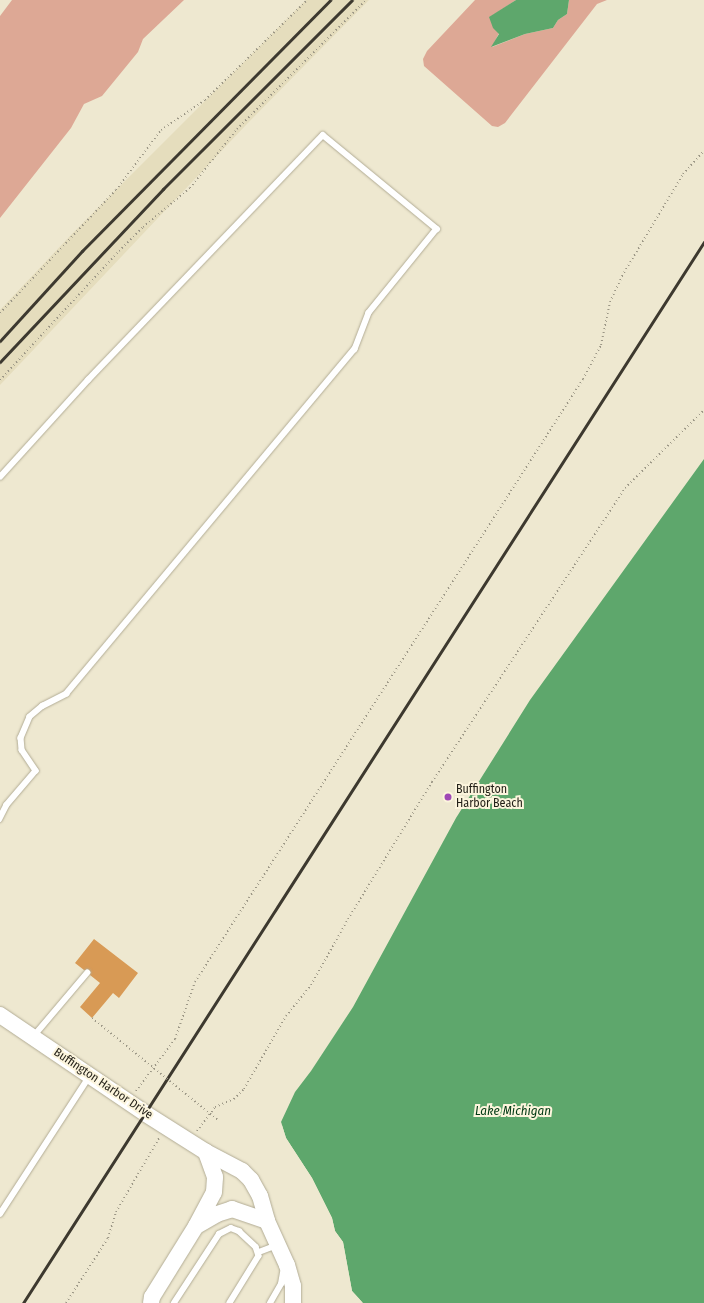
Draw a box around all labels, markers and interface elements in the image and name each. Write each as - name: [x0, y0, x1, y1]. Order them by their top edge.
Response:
- place label: Buffington Harbor Beach: [456, 783, 523, 811]
- marker: Buffington Harbor Beach: [443, 792, 453, 802]
- street label: Buffington Harbor Drive: [51, 1045, 155, 1123]
- water label: Lake Michigan: [475, 1103, 551, 1119]

